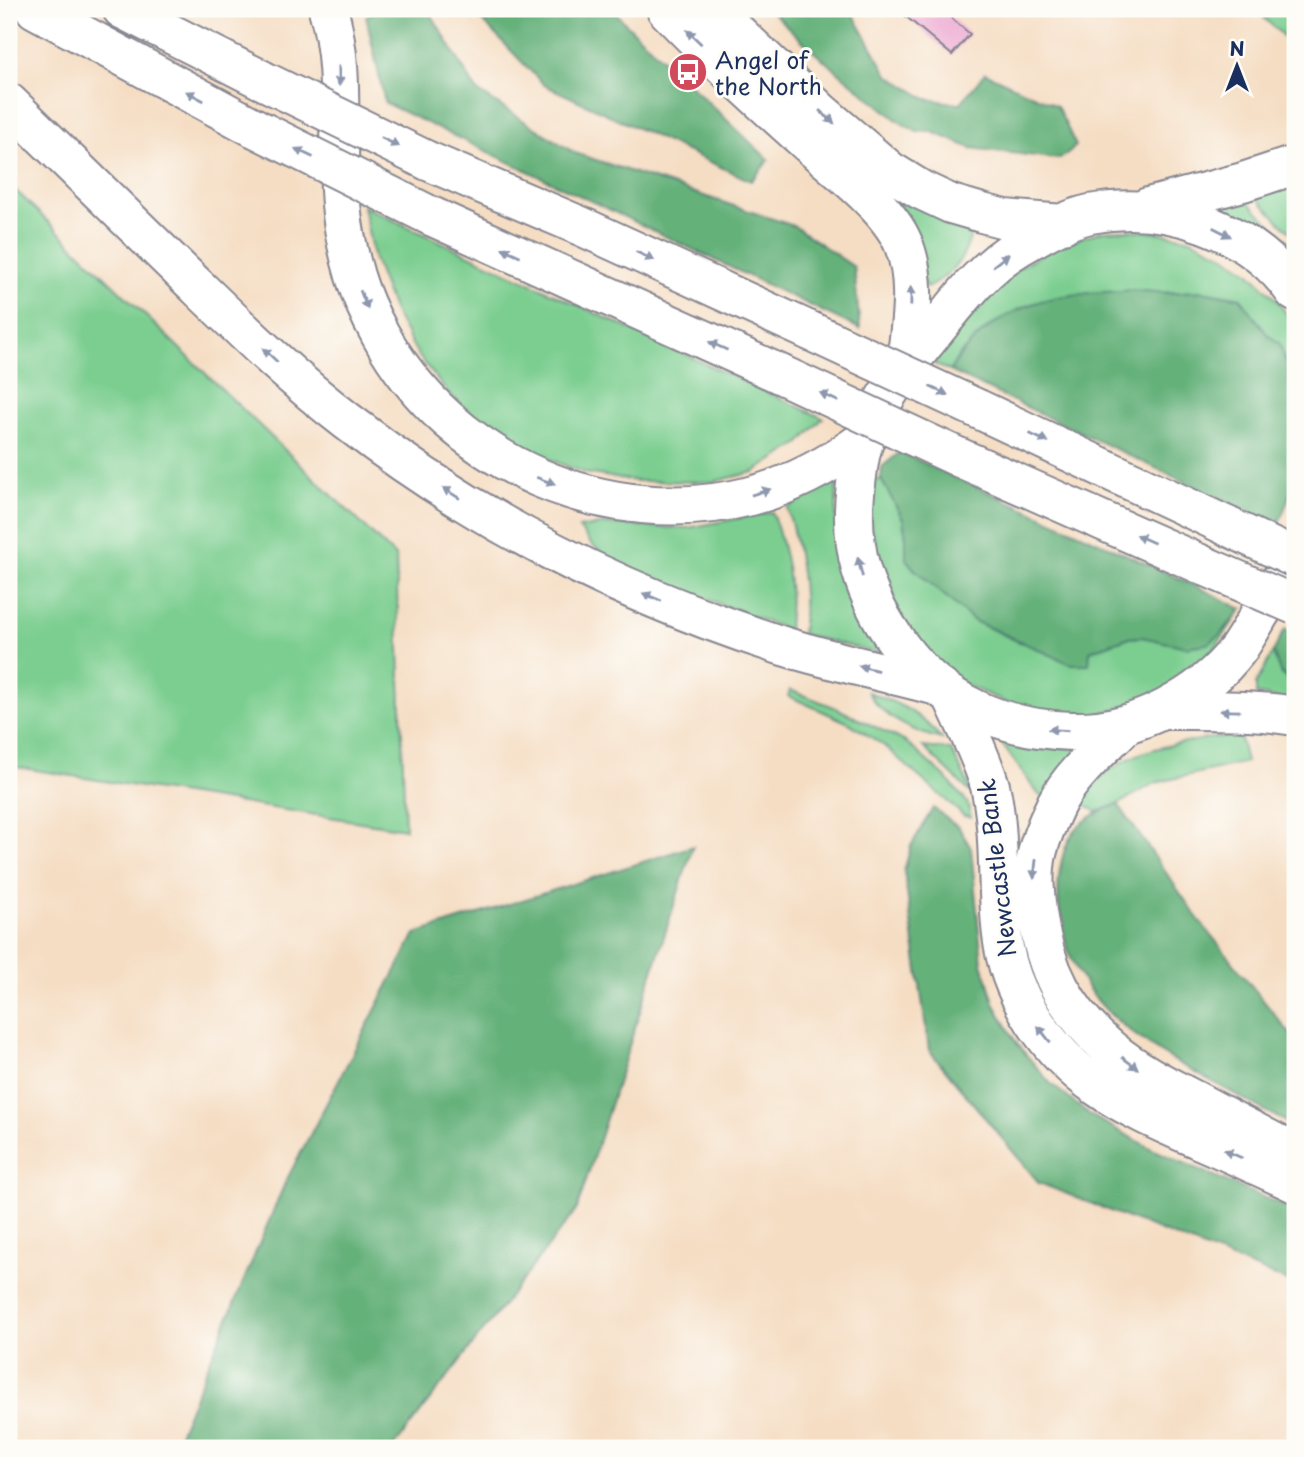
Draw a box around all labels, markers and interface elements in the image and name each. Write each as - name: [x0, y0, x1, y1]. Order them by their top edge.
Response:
- one-way arrow: [685, 29, 702, 45]
- north arrow: [1202, 32, 1272, 102]
- text: N: [1229, 34, 1245, 62]
- place label: Angel of the North: [715, 42, 822, 103]
- bus stop icon: Angel of the North: [667, 51, 709, 93]
- one-way arrow: [333, 65, 345, 87]
- one-way arrow: [185, 90, 204, 102]
- one-way arrow: [819, 109, 836, 124]
- one-way arrow: [380, 136, 400, 148]
- one-way arrow: [294, 147, 314, 158]
- one-way arrow: [1212, 225, 1232, 237]
- one-way arrow: [501, 246, 521, 258]
- one-way arrow: [635, 250, 655, 262]
- one-way arrow: [993, 253, 1010, 268]
- one-way arrow: [905, 285, 917, 307]
- one-way arrow: [359, 290, 370, 311]
- one-way arrow: [708, 340, 728, 352]
- one-way arrow: [261, 347, 279, 363]
- one-way arrow: [929, 385, 949, 397]
- one-way arrow: [819, 392, 839, 403]
- one-way arrow: [1029, 432, 1049, 444]
- one-way arrow: [535, 475, 556, 486]
- one-way arrow: [441, 486, 460, 499]
- one-way arrow: [751, 487, 772, 497]
- one-way arrow: [1135, 533, 1155, 545]
- one-way arrow: [854, 556, 865, 578]
- one-way arrow: [642, 592, 663, 603]
- one-way arrow: [857, 662, 879, 673]
- one-way arrow: [1219, 705, 1241, 716]
- one-way arrow: [1047, 724, 1069, 735]
- street label: Newcastle Bank: [968, 777, 1024, 959]
- one-way arrow: [1030, 858, 1041, 880]
- one-way arrow: [1036, 1025, 1051, 1043]
- one-way arrow: [1121, 1056, 1139, 1070]
- one-way arrow: [1223, 1148, 1243, 1160]

